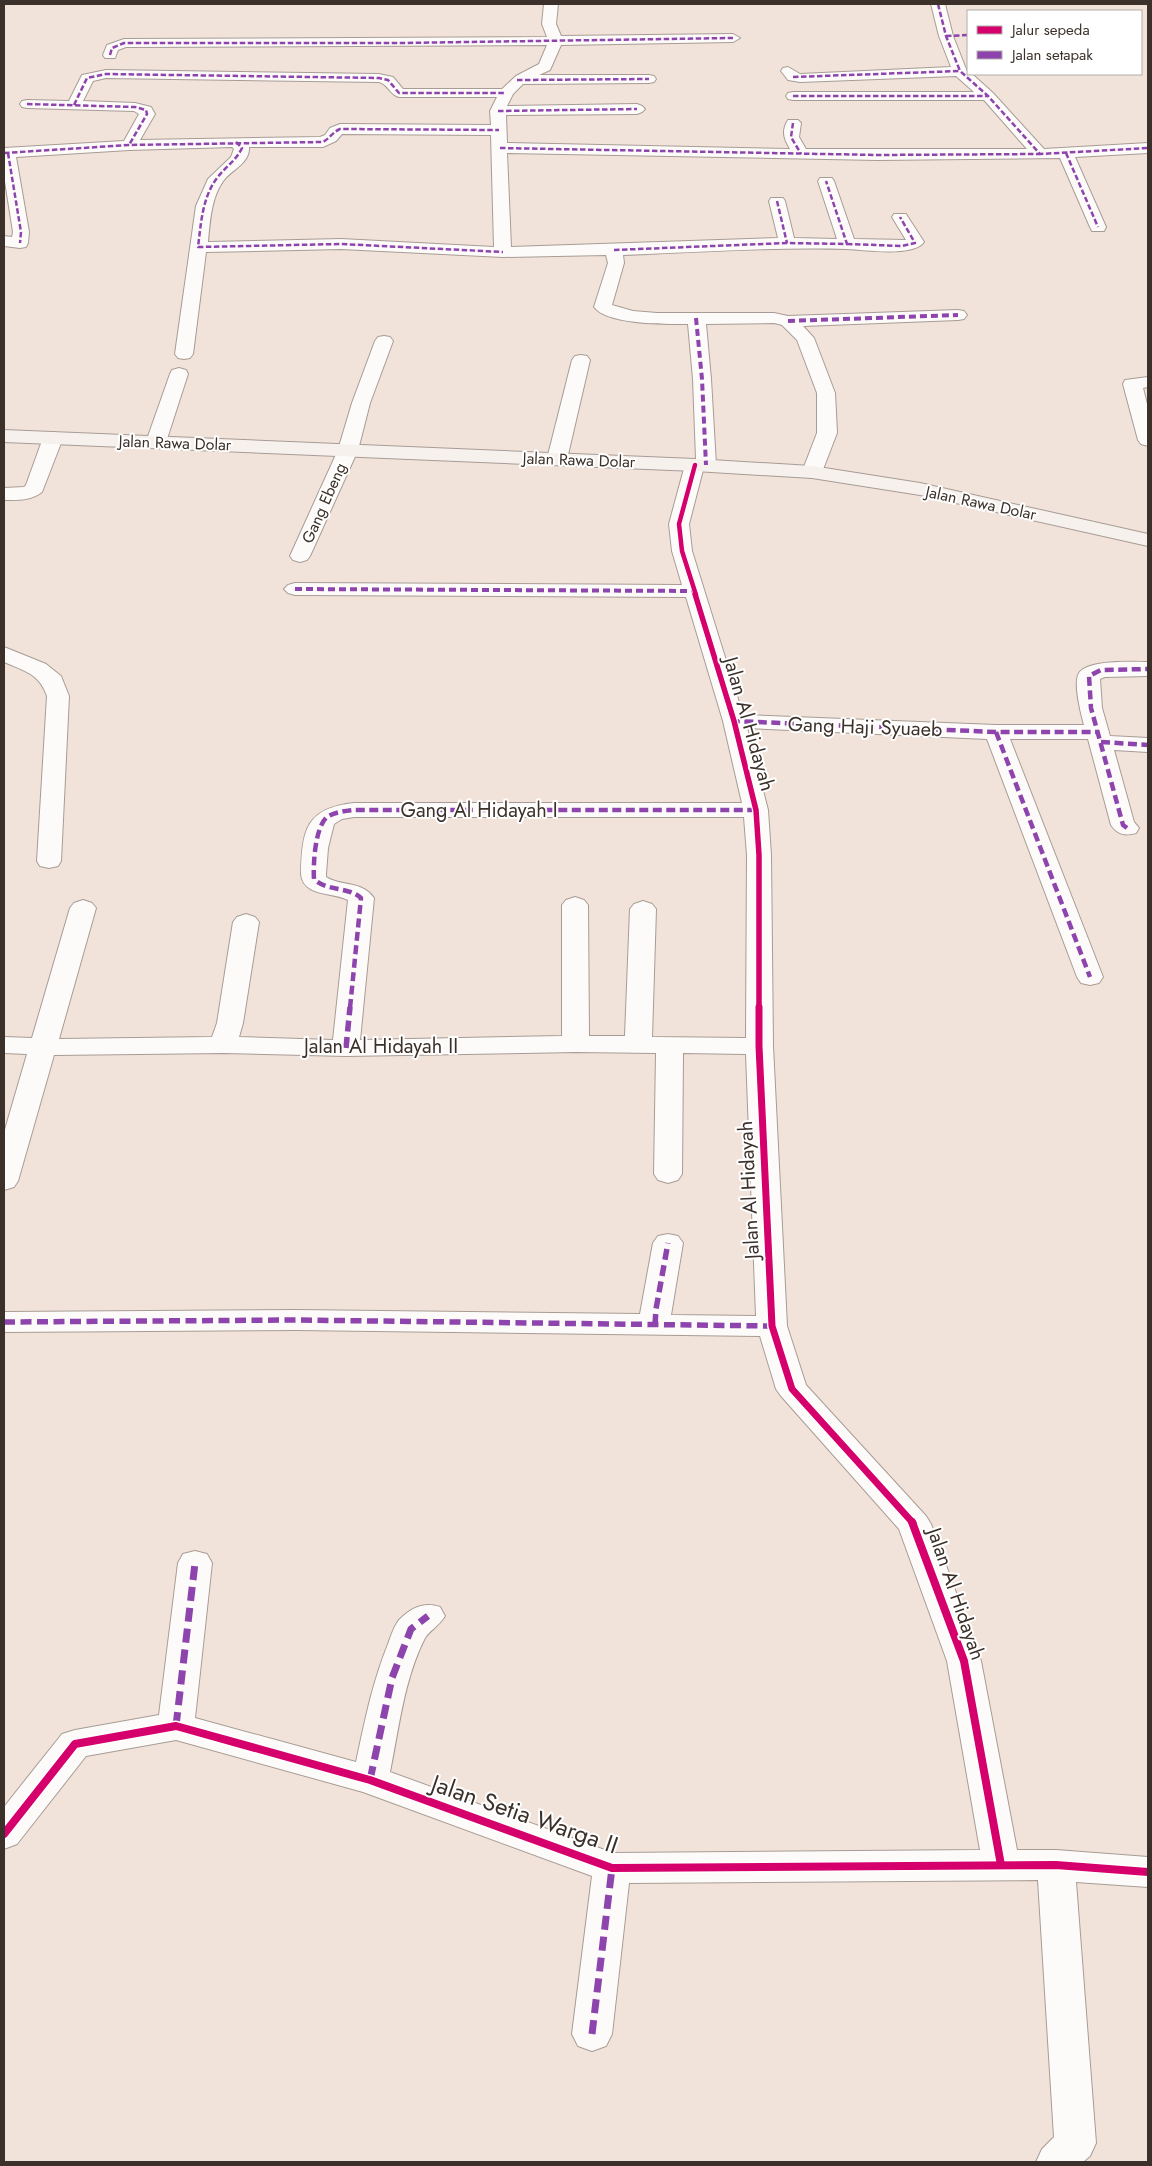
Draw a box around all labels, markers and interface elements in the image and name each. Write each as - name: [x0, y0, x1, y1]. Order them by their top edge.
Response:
- legend: [967, 10, 1142, 75]
- text: Jalur sepeda: [1010, 19, 1090, 41]
- text: Jalan setapak: [1010, 44, 1093, 66]
- street label: Jalan Rawa Dolar: [116, 429, 232, 456]
- street label: Jalan Rawa Dolar: [520, 446, 636, 473]
- street label: Gang Ebeng: [296, 459, 352, 547]
- street label: Jalan Rawa Dolar: [922, 480, 1039, 526]
- street label: Jalan Al Hidayah: [715, 651, 782, 794]
- street label: Gang Haji Syuaeb: [787, 710, 943, 744]
- street label: Gang Al Hidayah I: [400, 796, 558, 825]
- street label: Jalan Al Hidayah II: [301, 1032, 458, 1061]
- street label: Jalan Al Hidayah: [731, 1120, 767, 1263]
- street label: Jalan Al Hidayah: [919, 1521, 992, 1664]
- street label: Jalan Setia Warga II: [424, 1765, 623, 1862]

